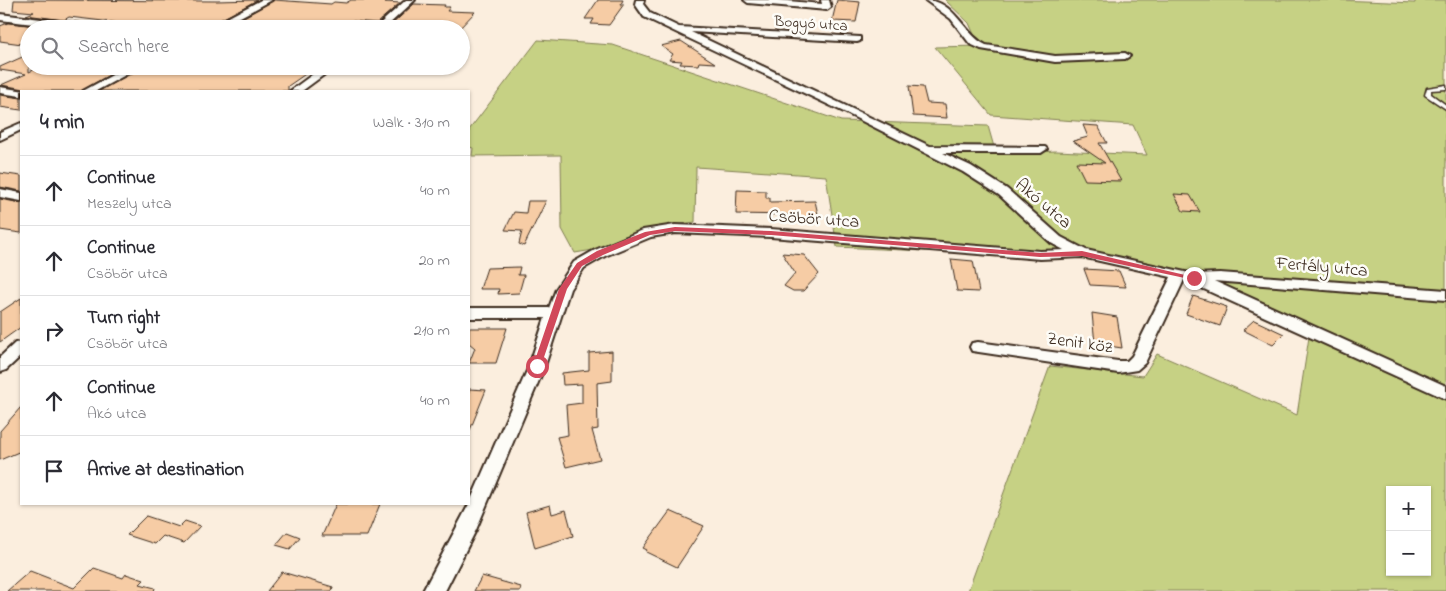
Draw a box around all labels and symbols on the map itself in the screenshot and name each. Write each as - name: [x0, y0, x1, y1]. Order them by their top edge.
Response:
- street label: Bogyó utca: [773, 10, 848, 39]
- street label: Akó utca: [1009, 173, 1077, 236]
- street label: Csöbör utca: [768, 204, 860, 236]
- street label: Fertály utca: [1274, 251, 1369, 285]
- route end: [1183, 267, 1206, 290]
- street label: Zenit köz: [1045, 327, 1115, 361]
- route start: [526, 355, 549, 378]

